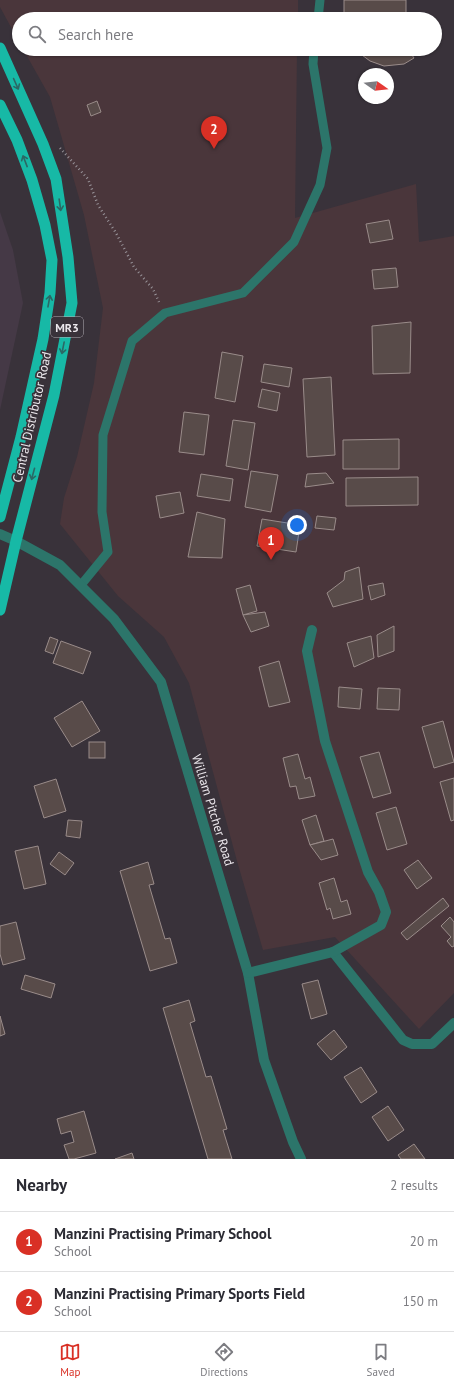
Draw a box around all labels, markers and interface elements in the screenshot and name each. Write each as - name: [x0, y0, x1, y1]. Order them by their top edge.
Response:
- search box: [12, 12, 442, 56]
- icon: search: [26, 23, 48, 45]
- text: Search here: [58, 25, 134, 44]
- north arrow: [358, 68, 394, 104]
- one-way arrow: [13, 77, 21, 89]
- pin: 2: [201, 116, 227, 149]
- one-way arrow: [21, 156, 29, 168]
- one-way arrow: [56, 198, 64, 211]
- one-way arrow: [45, 295, 53, 308]
- road number: MR3: [51, 317, 83, 337]
- one-way arrow: [59, 341, 67, 354]
- street label: Central Distributor Road: [9, 350, 55, 484]
- one-way arrow: [29, 467, 37, 480]
- your location: [287, 515, 307, 535]
- pin: 1: [258, 527, 284, 560]
- street label: William Pitcher Road: [188, 752, 238, 868]
- text: Nearby: [16, 1174, 67, 1196]
- text: 2 results: [390, 1177, 438, 1194]
- text: Manzini Practising Primary School: [54, 1224, 271, 1243]
- text: 1: [25, 1233, 33, 1250]
- text: 20 m: [410, 1233, 438, 1250]
- text: School: [54, 1243, 92, 1260]
- text: Manzini Practising Primary Sports Field: [54, 1284, 305, 1303]
- text: 2: [25, 1293, 33, 1310]
- text: 150 m: [403, 1293, 438, 1310]
- text: School: [54, 1303, 92, 1320]
- tab: Map: [59, 1341, 81, 1379]
- tab: Directions: [200, 1341, 248, 1379]
- tab: Saved: [367, 1341, 395, 1379]

